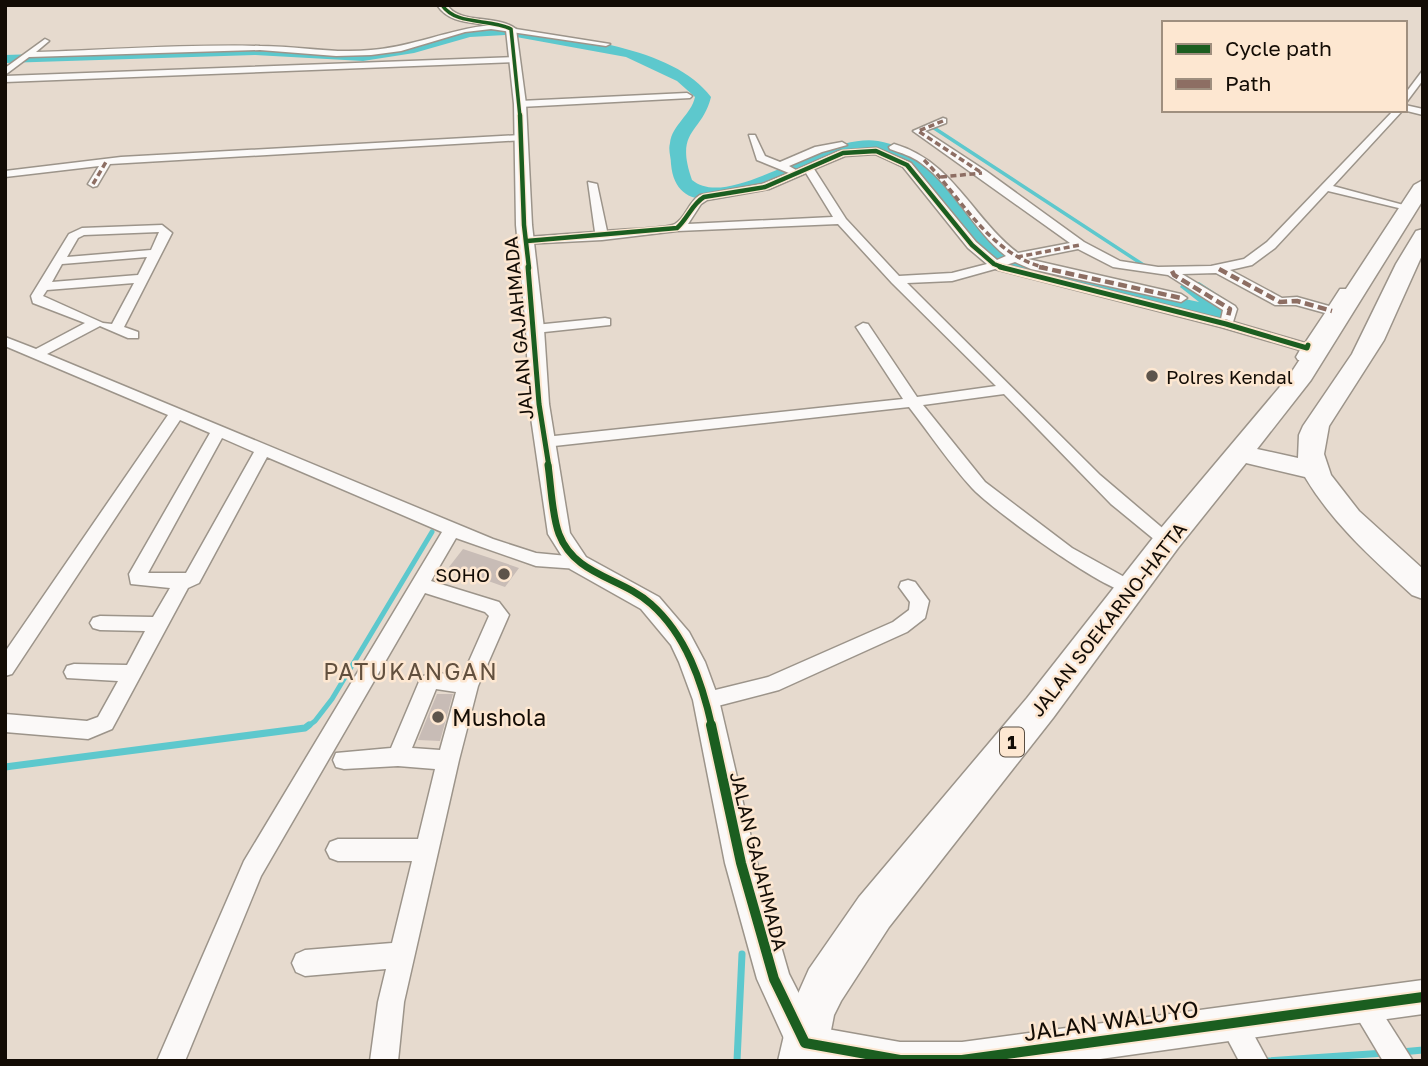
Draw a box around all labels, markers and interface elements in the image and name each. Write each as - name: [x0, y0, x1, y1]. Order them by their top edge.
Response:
- legend: [1162, 21, 1407, 112]
- text: Cycle path: [1225, 35, 1332, 61]
- text: Path: [1225, 70, 1272, 96]
- street label: JALAN GAJAHMADA: [499, 235, 537, 421]
- place label: Polres Kendal: [1166, 365, 1293, 388]
- marker: Polres Kendal: [1144, 368, 1160, 384]
- street label: JALAN SOEKARNO-HATTA: [1025, 517, 1191, 721]
- place label: SOHO: [435, 563, 490, 586]
- marker: SOHO: [496, 566, 512, 582]
- district label: PATUKANGAN: [323, 657, 499, 685]
- place label: Mushola: [452, 703, 546, 731]
- marker: Mushola: [430, 709, 446, 725]
- road number: 1: [1000, 728, 1024, 756]
- street label: JALAN GAJAHMADA: [726, 769, 792, 953]
- street label: JALAN WALUYO: [1022, 994, 1200, 1046]

